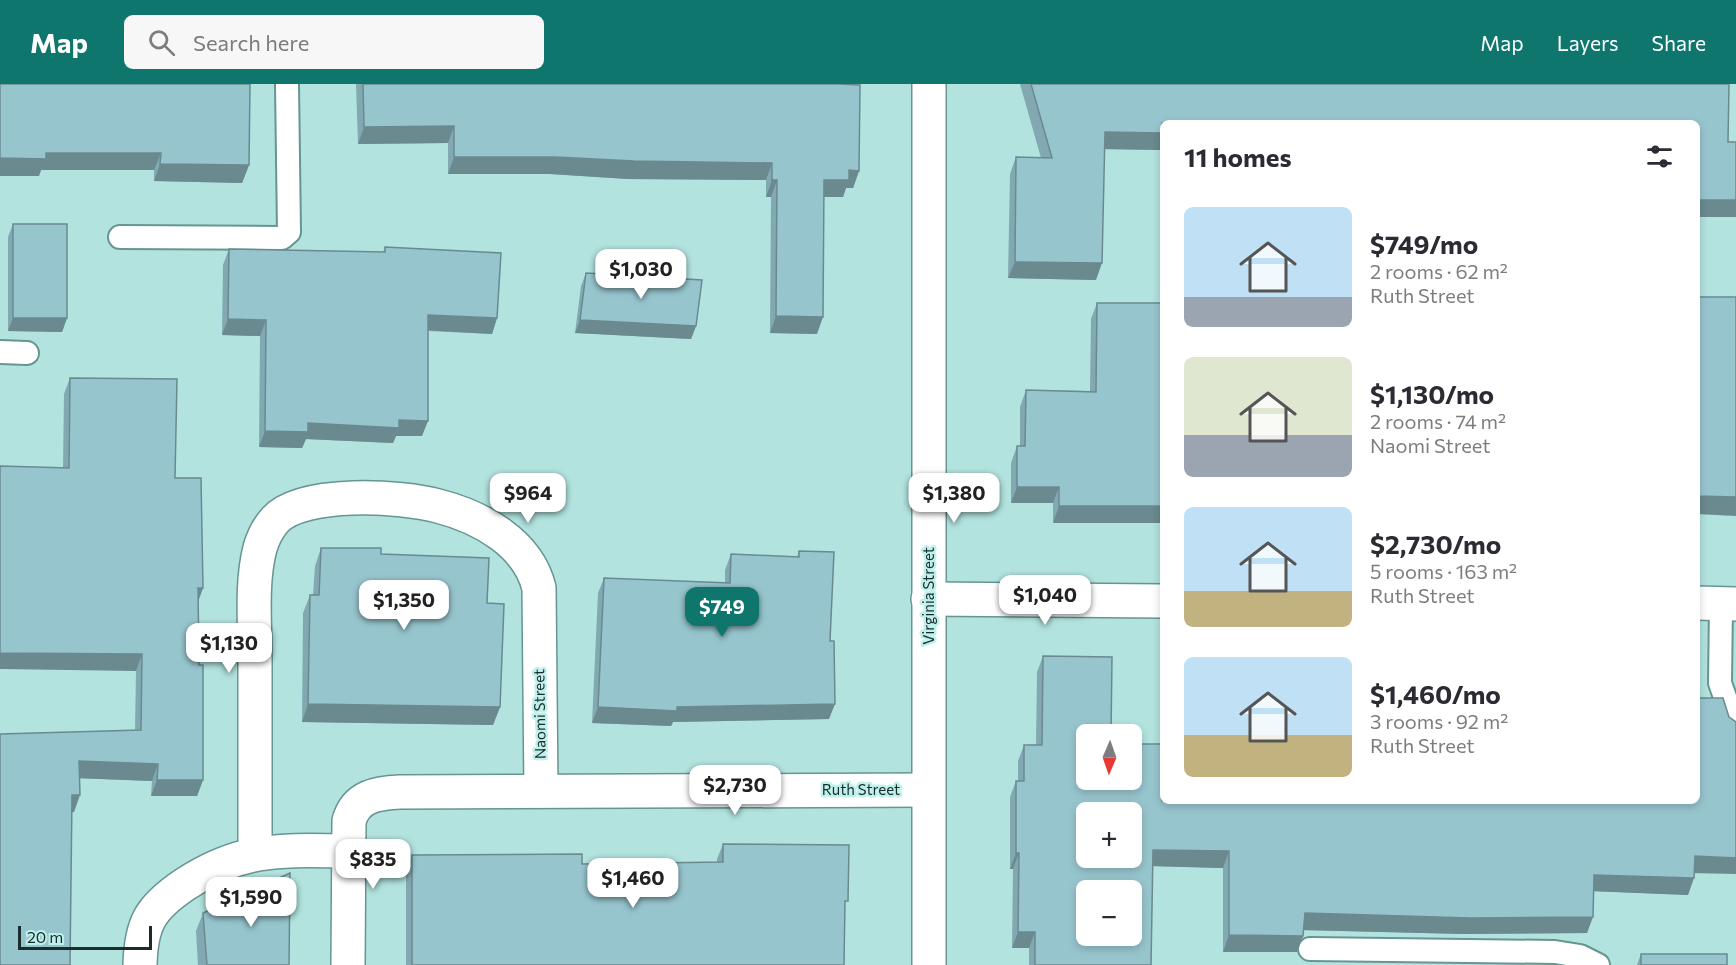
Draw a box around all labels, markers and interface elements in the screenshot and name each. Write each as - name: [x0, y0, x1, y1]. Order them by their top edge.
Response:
- search box: [124, 15, 544, 69]
- text: Map: [30, 25, 88, 59]
- icon: search: [145, 26, 178, 59]
- text: Search here: [193, 29, 309, 56]
- text: Map: [1480, 30, 1524, 55]
- text: Layers: [1557, 30, 1619, 55]
- text: Share: [1652, 30, 1706, 55]
- icon: filters: [1643, 140, 1676, 173]
- text: 11 homes: [1184, 141, 1292, 172]
- text: $749/mo: [1370, 228, 1478, 259]
- icon: home: [1232, 231, 1304, 303]
- pin: $1,030: [592, 249, 690, 300]
- text: $1,030: [609, 256, 673, 280]
- text: 2 rooms · 62 m²: [1370, 259, 1508, 283]
- text: Ruth Street: [1370, 283, 1474, 307]
- text: $1,130/mo: [1370, 378, 1494, 409]
- icon: home: [1232, 381, 1304, 453]
- text: 2 rooms · 74 m²: [1370, 409, 1506, 433]
- text: Naomi Street: [1370, 433, 1490, 457]
- pin: $964: [492, 473, 564, 524]
- pin: $1,380: [905, 473, 1003, 524]
- text: $964: [504, 480, 552, 504]
- text: $1,380: [923, 480, 985, 504]
- text: $2,730/mo: [1370, 528, 1501, 559]
- icon: home: [1232, 531, 1304, 603]
- street label: Virginia Street: [919, 547, 937, 645]
- text: 5 rooms · 163 m²: [1370, 559, 1517, 583]
- pin: $1,040: [996, 575, 1094, 626]
- pin: $1,350: [355, 580, 453, 631]
- text: $1,040: [1013, 582, 1077, 606]
- text: Ruth Street: [1370, 583, 1474, 607]
- text: $1,350: [373, 587, 435, 611]
- pin: $749: [686, 587, 758, 638]
- text: $749: [699, 594, 745, 618]
- pin: $1,130: [180, 623, 278, 674]
- text: $1,130: [200, 630, 258, 654]
- street label: Naomi Street: [529, 669, 549, 759]
- text: $1,460/mo: [1370, 678, 1501, 709]
- icon: home: [1232, 681, 1304, 753]
- text: 3 rooms · 92 m²: [1370, 709, 1508, 733]
- north arrow: [1076, 724, 1142, 790]
- map controls: [1076, 724, 1142, 946]
- text: Ruth Street: [1370, 733, 1474, 757]
- pin: $2,730: [686, 765, 784, 816]
- text: $2,730: [703, 772, 767, 796]
- street label: Ruth Street: [822, 780, 900, 798]
- button: +: [1076, 802, 1142, 868]
- pin: $835: [337, 839, 409, 890]
- text: $835: [349, 846, 397, 870]
- pin: $1,460: [584, 858, 682, 909]
- text: $1,460: [601, 865, 665, 889]
- pin: $1,590: [202, 877, 300, 928]
- button: −: [1076, 880, 1142, 946]
- text: $1,590: [220, 884, 282, 908]
- scale bar: [18, 923, 152, 950]
- text: 20 m: [27, 927, 63, 946]

